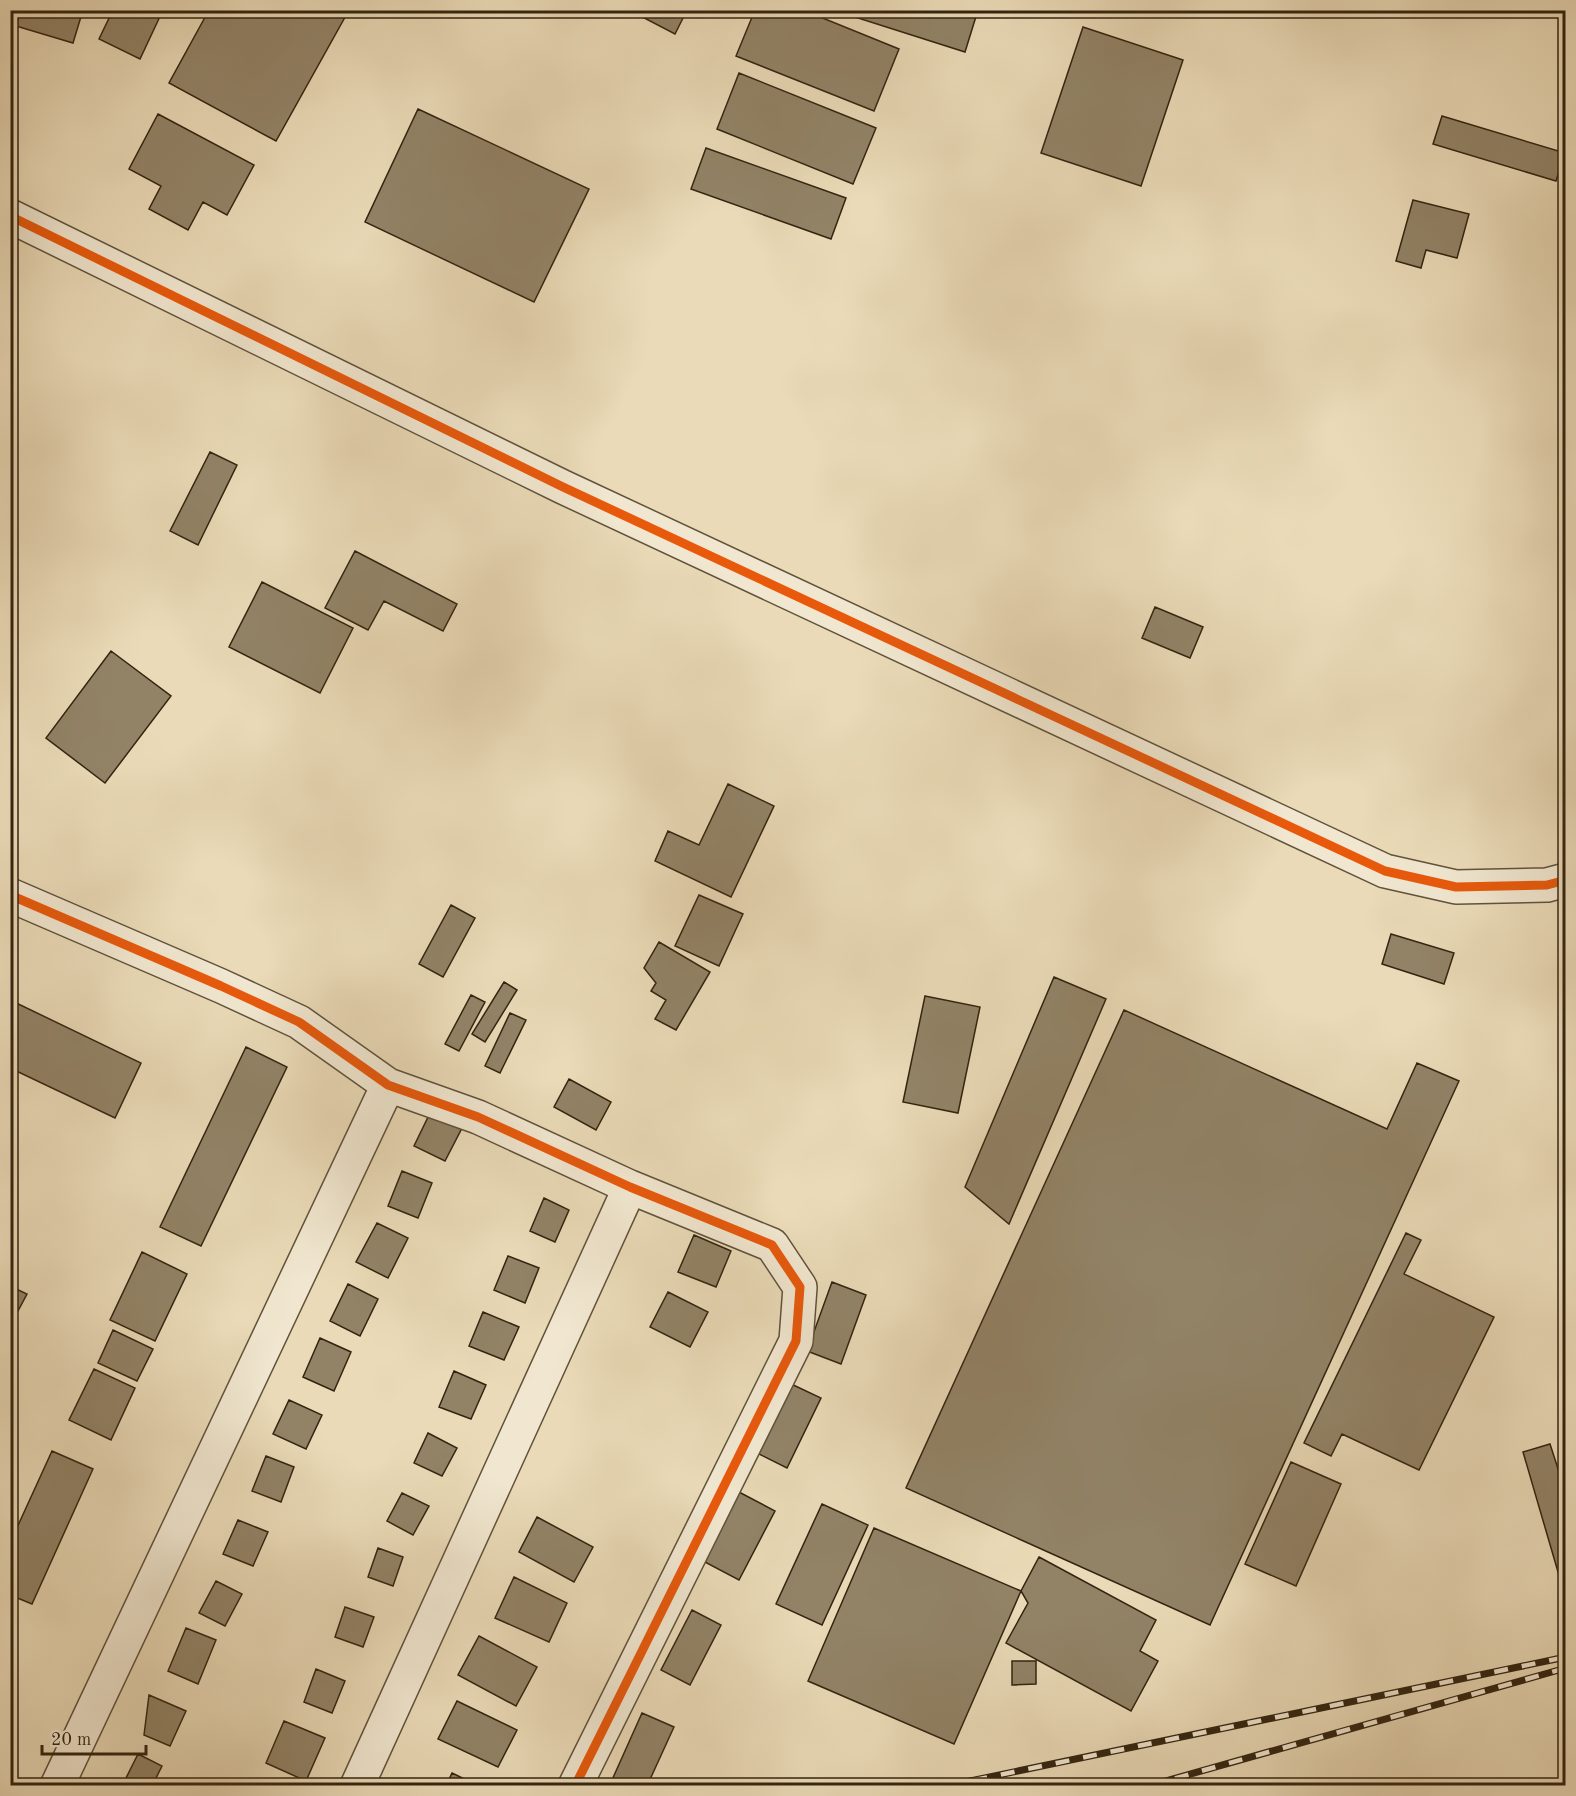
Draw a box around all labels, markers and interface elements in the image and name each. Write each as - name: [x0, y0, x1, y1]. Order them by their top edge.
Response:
- scale bar: [42, 1718, 146, 1756]
- text: 20 m: [51, 1731, 91, 1749]

